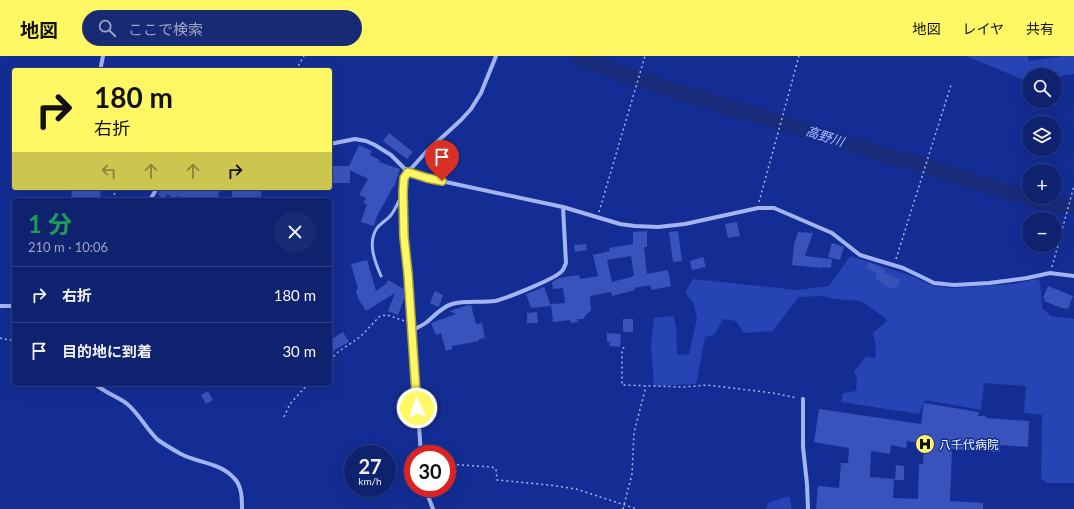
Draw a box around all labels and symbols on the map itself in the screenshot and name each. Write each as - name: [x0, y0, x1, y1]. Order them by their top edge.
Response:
- water label: 高野川: [804, 123, 848, 150]
- pin: [425, 140, 459, 181]
- position arrow: [396, 387, 438, 429]
- hospital icon: 八千代病院: [914, 433, 936, 455]
- place label: 八千代病院: [939, 437, 999, 452]
- speed limit sign: 30: [404, 445, 456, 497]

